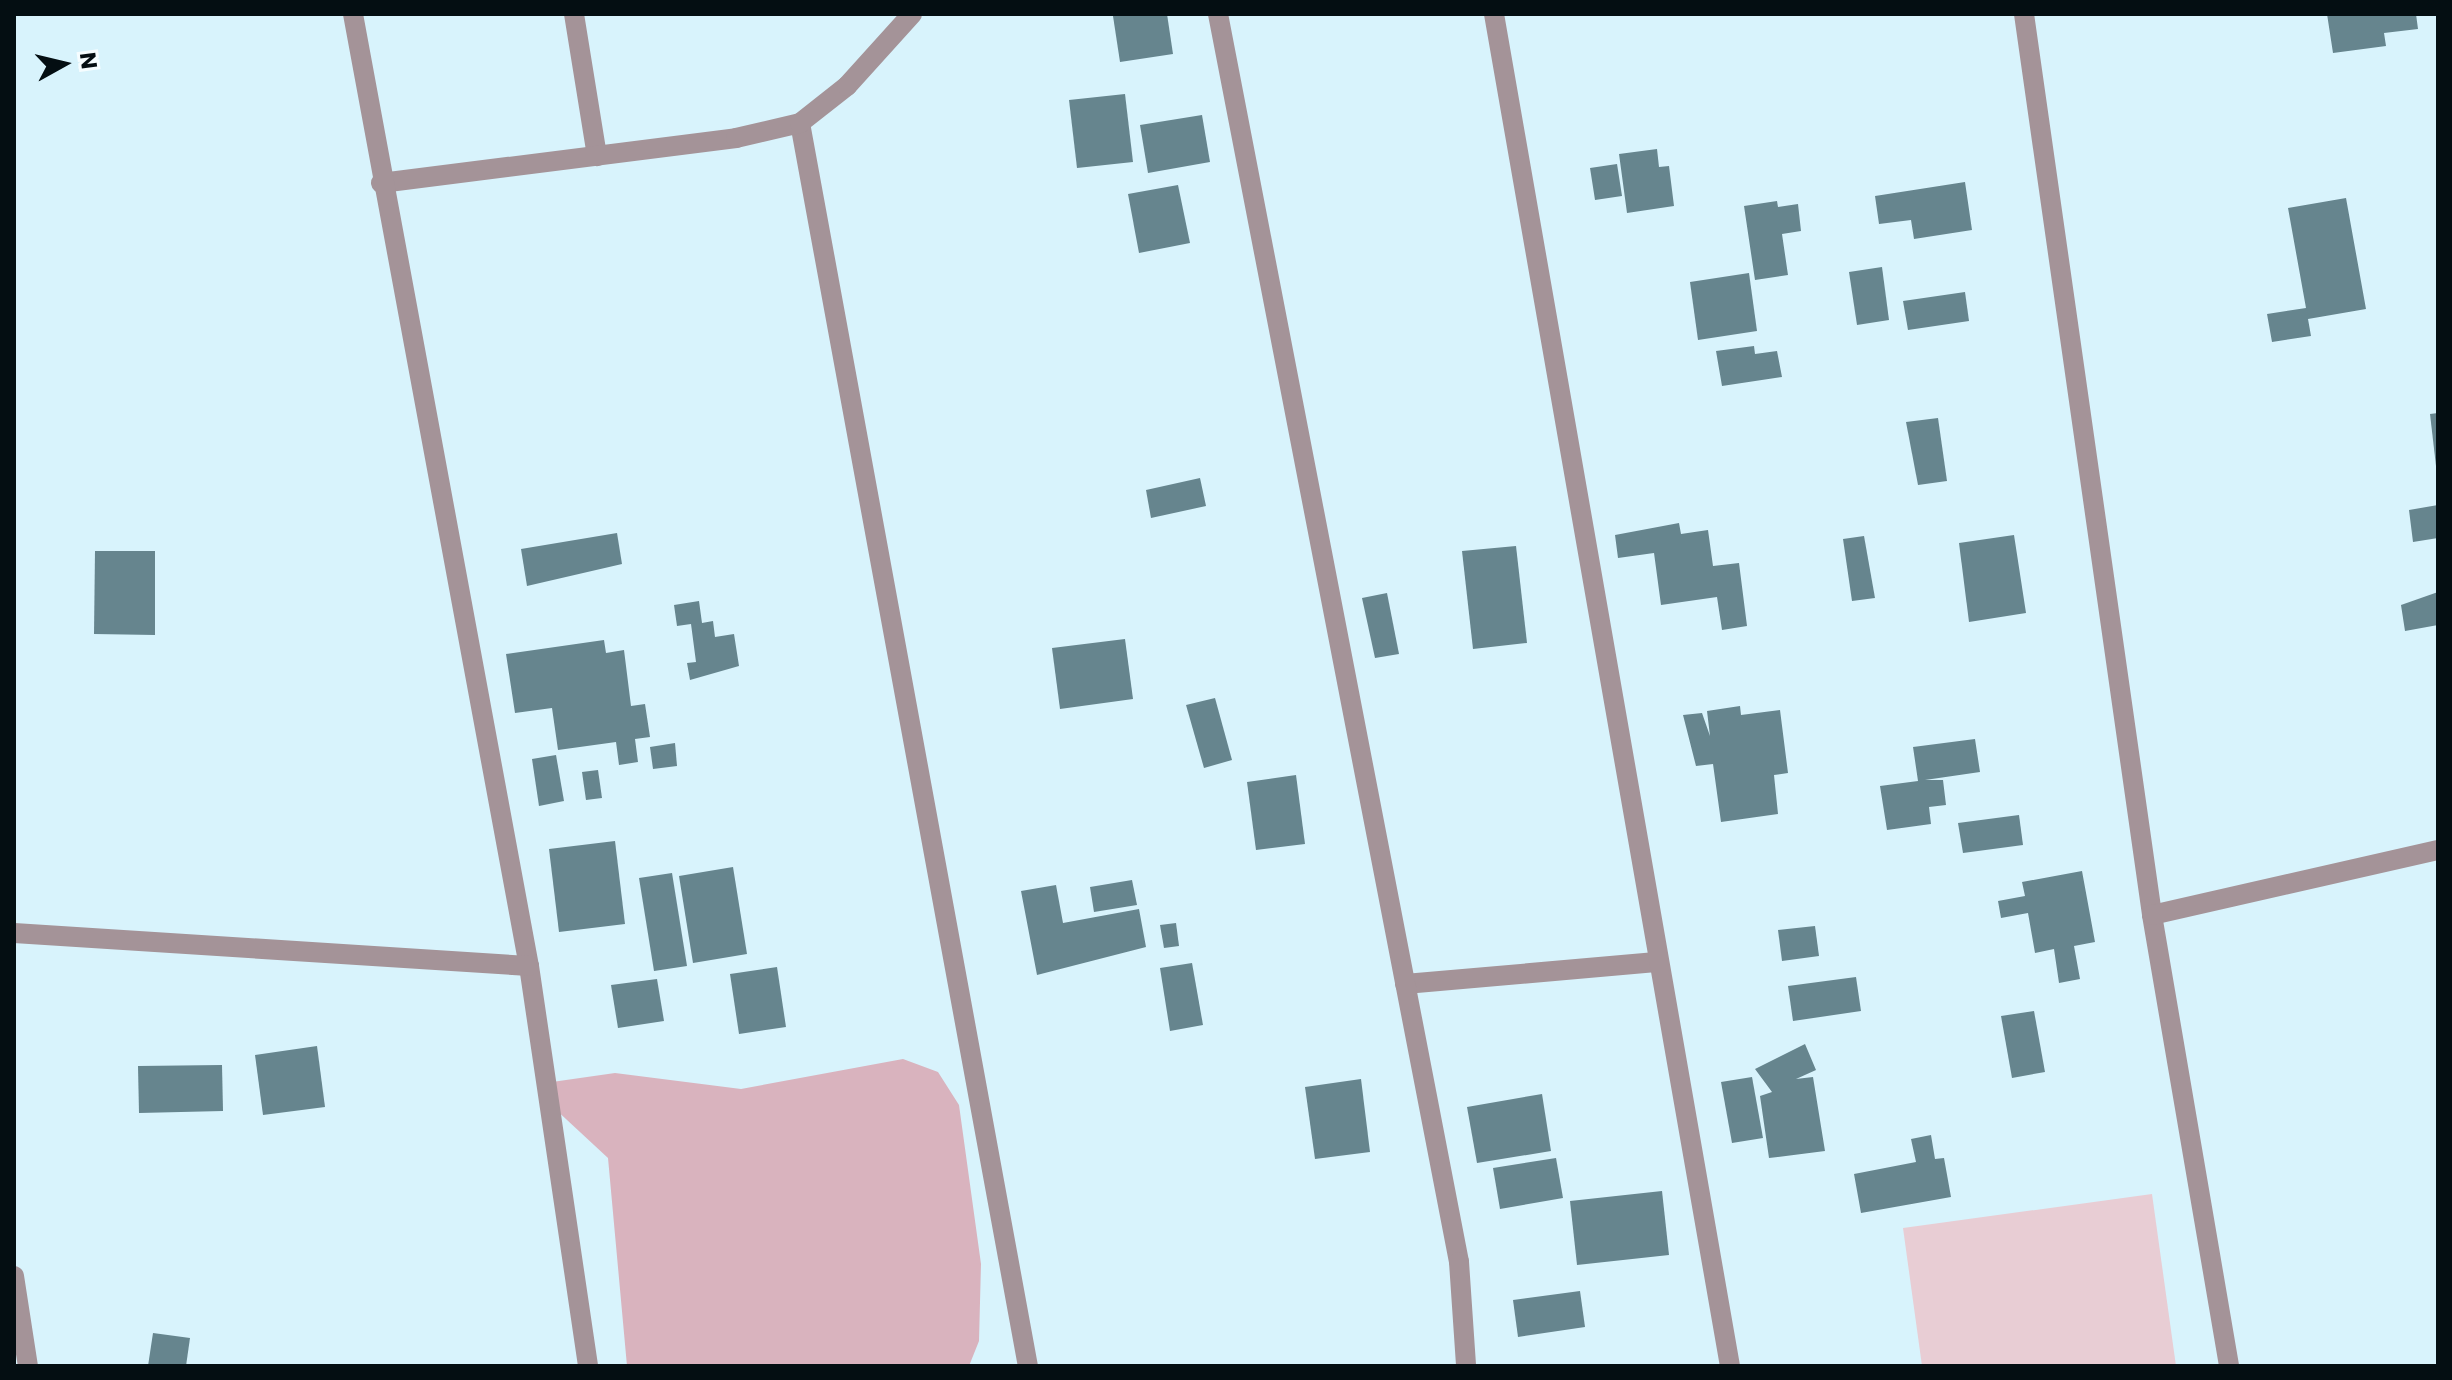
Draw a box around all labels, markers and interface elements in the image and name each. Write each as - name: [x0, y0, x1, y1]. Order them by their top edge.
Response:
- north arrow: [24, 24, 104, 104]
- text: N: [72, 50, 105, 71]

